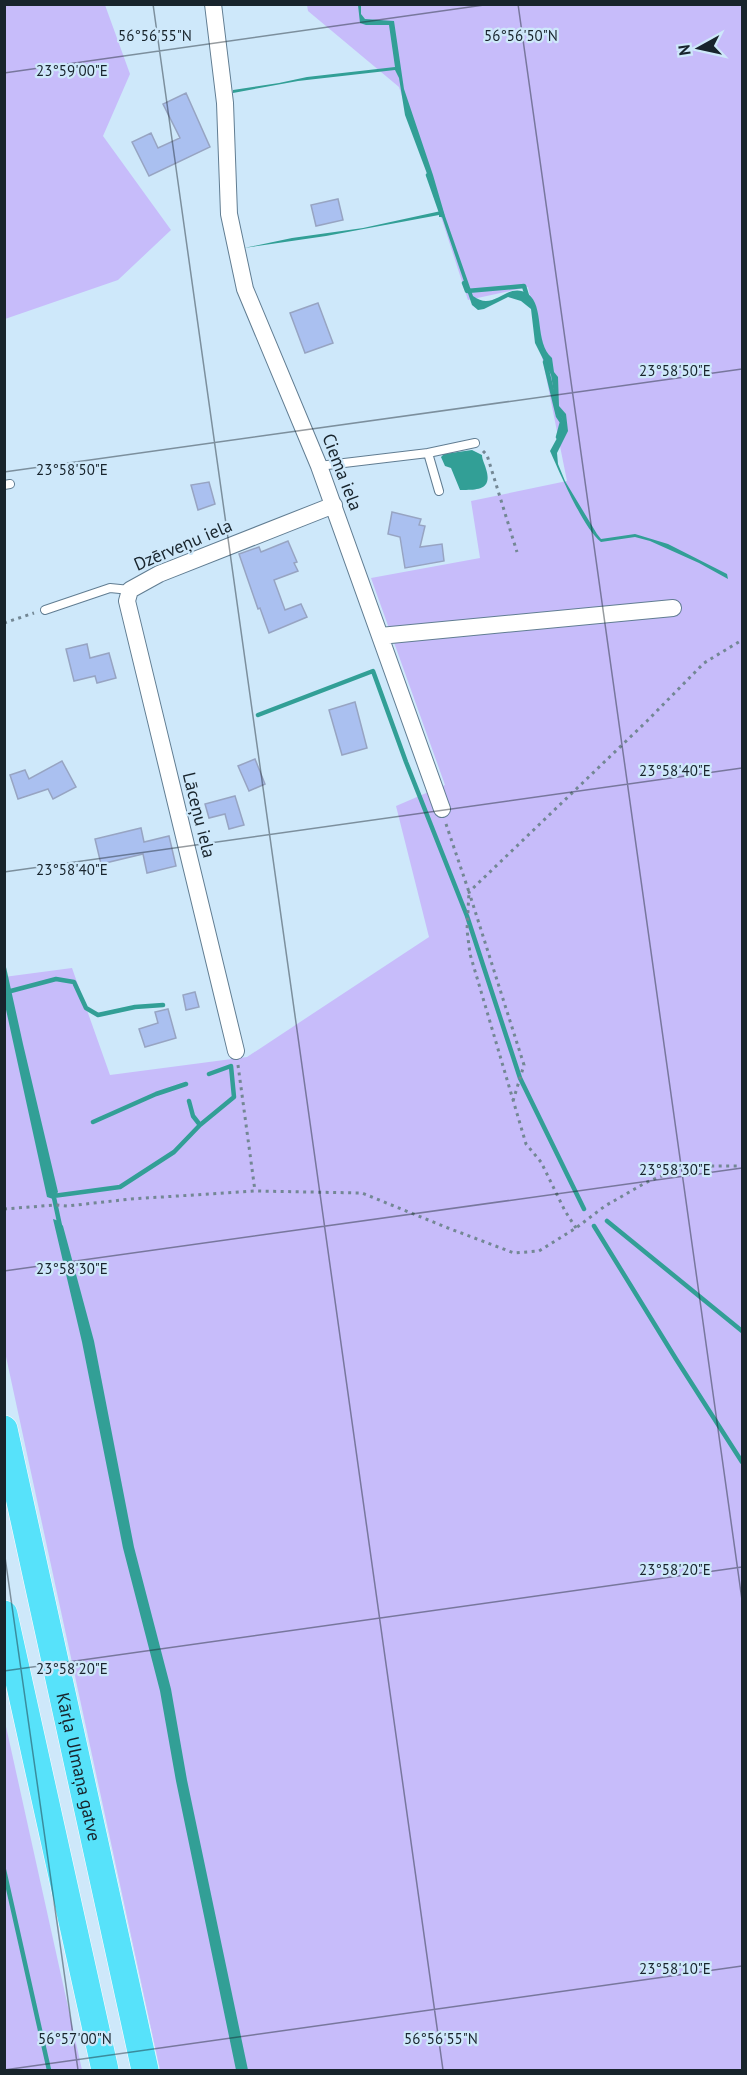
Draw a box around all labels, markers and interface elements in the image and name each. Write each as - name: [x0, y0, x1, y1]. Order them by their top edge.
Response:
- north arrow: [669, 18, 729, 78]
- text: 56°56'55"N: [118, 26, 192, 45]
- text: 56°56'50"N: [484, 26, 558, 45]
- text: N: [674, 43, 695, 57]
- text: 23°59'00"E: [36, 61, 108, 80]
- text: 23°58'50"E: [639, 361, 711, 380]
- street label: Ciema iela: [317, 430, 368, 514]
- text: 23°58'50"E: [36, 460, 108, 479]
- street label: Dzērveņu iela: [130, 514, 235, 576]
- text: 23°58'40"E: [639, 761, 711, 780]
- street label: Lāceņu iela: [178, 770, 221, 860]
- text: 23°58'40"E: [36, 860, 108, 879]
- text: 23°58'30"E: [639, 1160, 711, 1179]
- text: 23°58'30"E: [36, 1259, 108, 1278]
- text: 23°58'20"E: [639, 1560, 711, 1579]
- text: 23°58'20"E: [36, 1659, 108, 1678]
- street label: Kārļa Ulmaņa gatve: [51, 1690, 106, 1843]
- text: 23°58'10"E: [639, 1959, 711, 1978]
- text: 56°57'00"N: [38, 2029, 112, 2048]
- text: 56°56'55"N: [404, 2029, 478, 2048]

